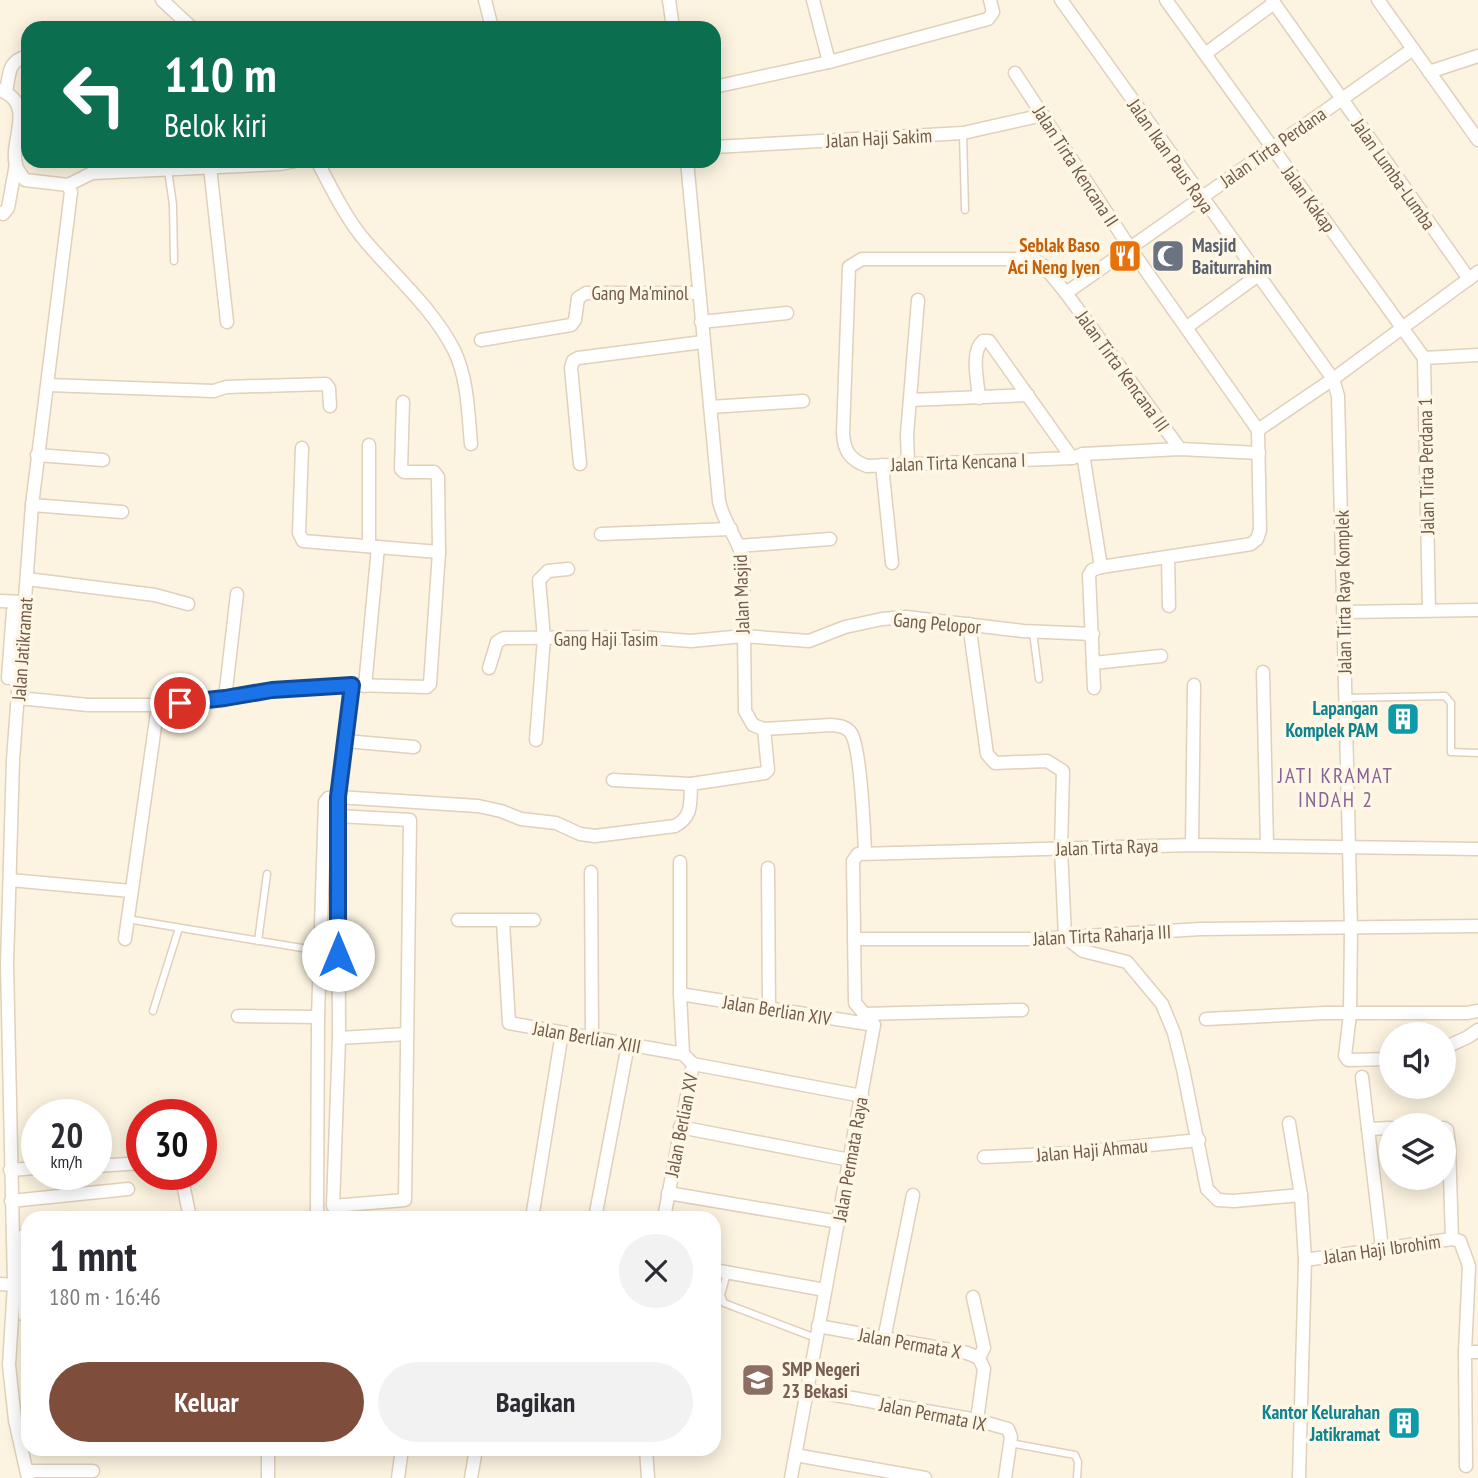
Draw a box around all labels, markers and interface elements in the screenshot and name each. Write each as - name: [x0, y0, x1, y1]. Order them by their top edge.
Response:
- text: 110 m: [164, 42, 277, 106]
- icon: left: [49, 49, 140, 140]
- street label: Jalan Ikan Paus Raya: [1122, 93, 1219, 218]
- street label: Jalan Tirta Kencana II: [1027, 100, 1124, 231]
- street label: Jalan Tirta Perdana: [1214, 102, 1331, 193]
- text: Belok kiri: [164, 104, 267, 146]
- street label: Jalan Lumba-Lumba: [1346, 113, 1441, 234]
- street label: Jalan Haji Sakim: [824, 123, 933, 153]
- street label: Jalan Kakap: [1276, 160, 1341, 237]
- place label: Seblak Baso Aci Neng Iyen: [1007, 233, 1100, 279]
- place label: Masjid Baiturrahim: [1192, 233, 1272, 279]
- restaurant icon: Seblak Baso Aci Neng Iyen: [1106, 237, 1144, 275]
- mosque icon: Masjid Baiturrahim: [1149, 237, 1187, 275]
- street label: Gang Ma'minol: [592, 281, 689, 305]
- street label: Jalan Tirta Kencana III: [1070, 305, 1175, 436]
- street label: Jalan Tirta Perdana 1: [1413, 397, 1439, 536]
- street label: Jalan Tirta Kencana I: [889, 448, 1026, 476]
- street label: Jalan Tirta Raya Komplek: [1330, 509, 1356, 675]
- street label: Jalan Masjid: [728, 554, 754, 635]
- street label: Jalan Jatikramat: [6, 596, 38, 702]
- street label: Gang Pelopor: [892, 607, 983, 639]
- street label: Gang Haji Tasim: [554, 627, 658, 651]
- pin: [150, 673, 210, 733]
- icon: arrive: [161, 684, 199, 722]
- place label: Lapangan Komplek PAM: [1285, 696, 1378, 742]
- building icon: Lapangan Komplek PAM: [1384, 700, 1422, 738]
- district label: JATI KRAMAT INDAH 2: [1277, 762, 1394, 813]
- street label: Jalan Tirta Raya: [1054, 833, 1159, 861]
- position arrow: [301, 918, 375, 992]
- street label: Jalan Tirta Raharja III: [1031, 919, 1172, 951]
- street label: Jalan Berlian XIV: [720, 989, 833, 1030]
- street label: Jalan Berlian XIII: [530, 1016, 643, 1058]
- map controls: [1379, 1022, 1456, 1190]
- button: sound: [1379, 1022, 1456, 1099]
- street label: Jalan Berlian XV: [659, 1071, 703, 1180]
- street label: Jalan Permata Raya: [827, 1095, 873, 1224]
- speed limit sign: 30: [126, 1099, 217, 1190]
- text: 20: [50, 1112, 83, 1158]
- button: layers: [1379, 1113, 1456, 1190]
- street label: Jalan Haji Ahmau: [1034, 1133, 1149, 1167]
- text: km/h: [51, 1150, 82, 1173]
- text: 1 mnt: [49, 1228, 137, 1283]
- street label: Jalan Haji Ibrohim: [1321, 1229, 1442, 1269]
- button: close: [619, 1234, 693, 1308]
- text: 180 m · 16:46: [49, 1282, 161, 1311]
- street label: Jalan Permata X: [856, 1322, 964, 1364]
- place label: SMP Negeri 23 Bekasi: [782, 1357, 860, 1403]
- school or university icon: SMP Negeri 23 Bekasi: [739, 1361, 777, 1399]
- button: Keluar: [49, 1362, 364, 1442]
- button: Bagikan: [378, 1362, 693, 1442]
- street label: Jalan Permata IX: [877, 1392, 989, 1436]
- place label: Kantor Kelurahan Jatikramat: [1262, 1400, 1380, 1446]
- building icon: Kantor Kelurahan Jatikramat: [1385, 1404, 1423, 1442]

